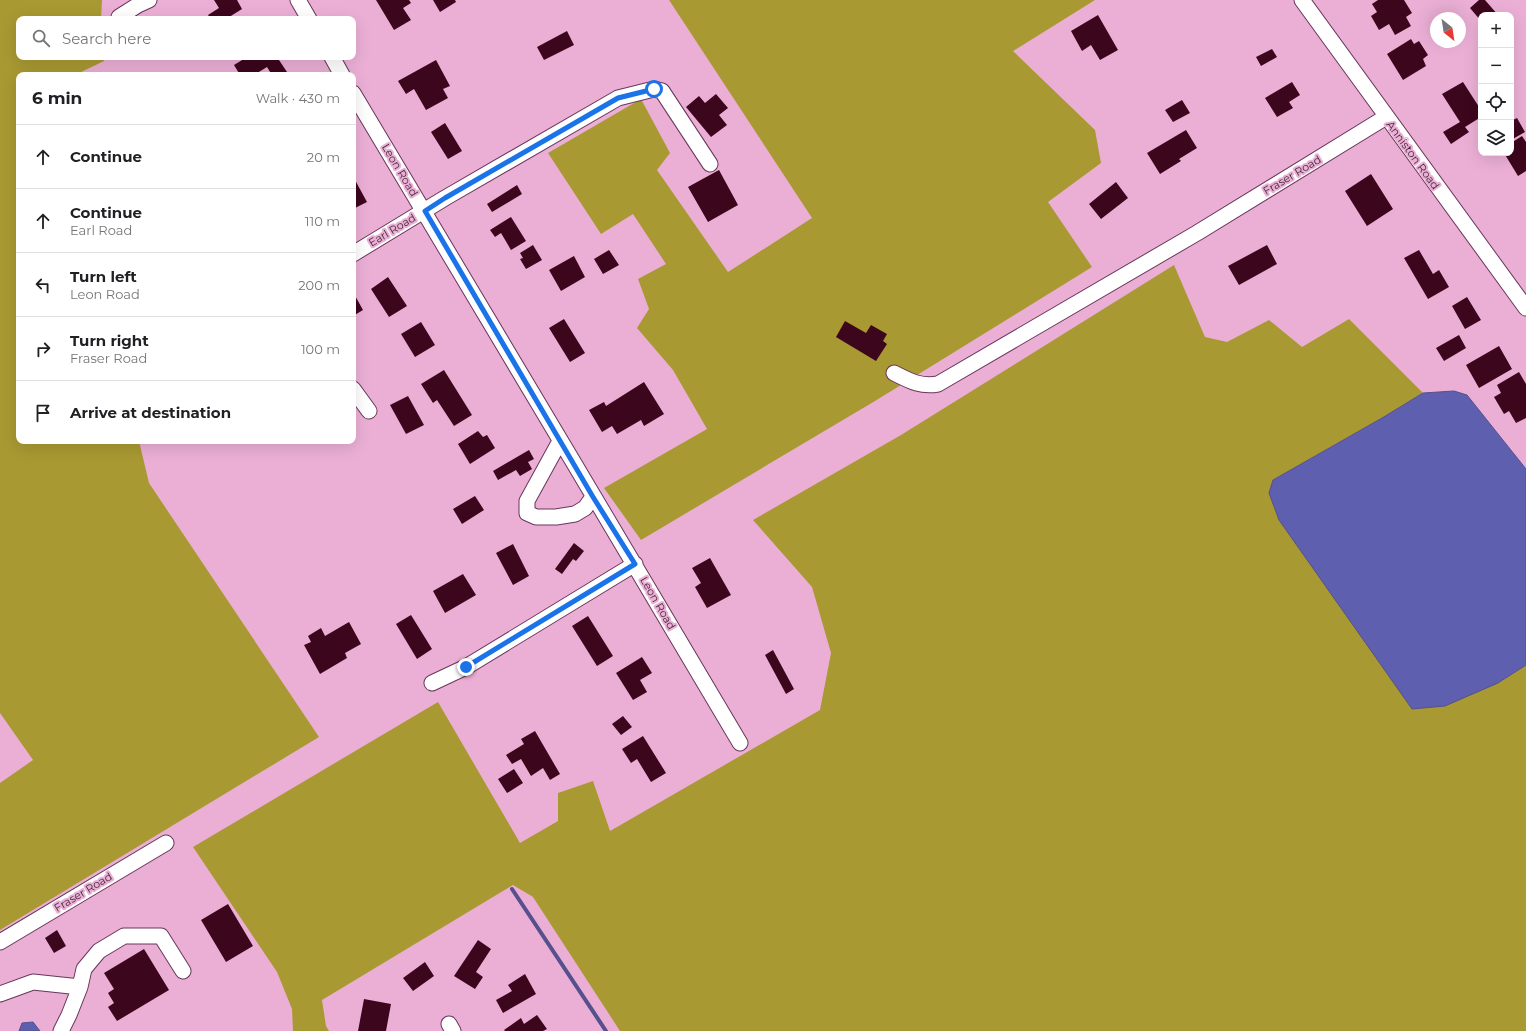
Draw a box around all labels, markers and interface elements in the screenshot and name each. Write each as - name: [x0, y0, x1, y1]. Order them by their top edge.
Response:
- north arrow: [1430, 12, 1466, 48]
- map controls: [1478, 12, 1514, 156]
- button: +: [1478, 12, 1514, 48]
- search box: [16, 16, 356, 60]
- icon: search: [30, 27, 52, 49]
- text: Search here: [62, 29, 151, 48]
- button: −: [1478, 48, 1514, 84]
- route start: [645, 80, 663, 98]
- button: locate: [1478, 84, 1514, 120]
- text: 6 min: [32, 88, 82, 108]
- text: Walk · 430 m: [256, 90, 340, 106]
- street label: Anniston Road: [1383, 118, 1443, 192]
- button: layers: [1478, 120, 1514, 156]
- street label: Leon Road: [379, 141, 421, 199]
- icon: ahead: [32, 146, 54, 168]
- text: Continue: [70, 147, 142, 166]
- text: 20 m: [307, 149, 340, 165]
- street label: Fraser Road: [1260, 152, 1324, 198]
- text: Continue: [70, 203, 142, 222]
- icon: ahead: [32, 210, 54, 232]
- street label: Earl Road: [366, 210, 418, 250]
- text: 110 m: [305, 213, 340, 229]
- text: Earl Road: [70, 222, 132, 238]
- text: Turn left: [70, 267, 137, 286]
- icon: left: [32, 274, 54, 296]
- text: 200 m: [298, 277, 340, 293]
- text: Leon Road: [70, 286, 140, 302]
- text: Turn right: [70, 331, 149, 350]
- icon: right: [32, 338, 54, 360]
- text: 100 m: [301, 341, 340, 357]
- text: Fraser Road: [70, 350, 147, 366]
- icon: arrive: [32, 402, 54, 424]
- text: Arrive at destination: [70, 403, 231, 422]
- street label: Leon Road: [637, 574, 679, 632]
- route end: [457, 658, 475, 676]
- street label: Fraser Road: [51, 869, 115, 915]

